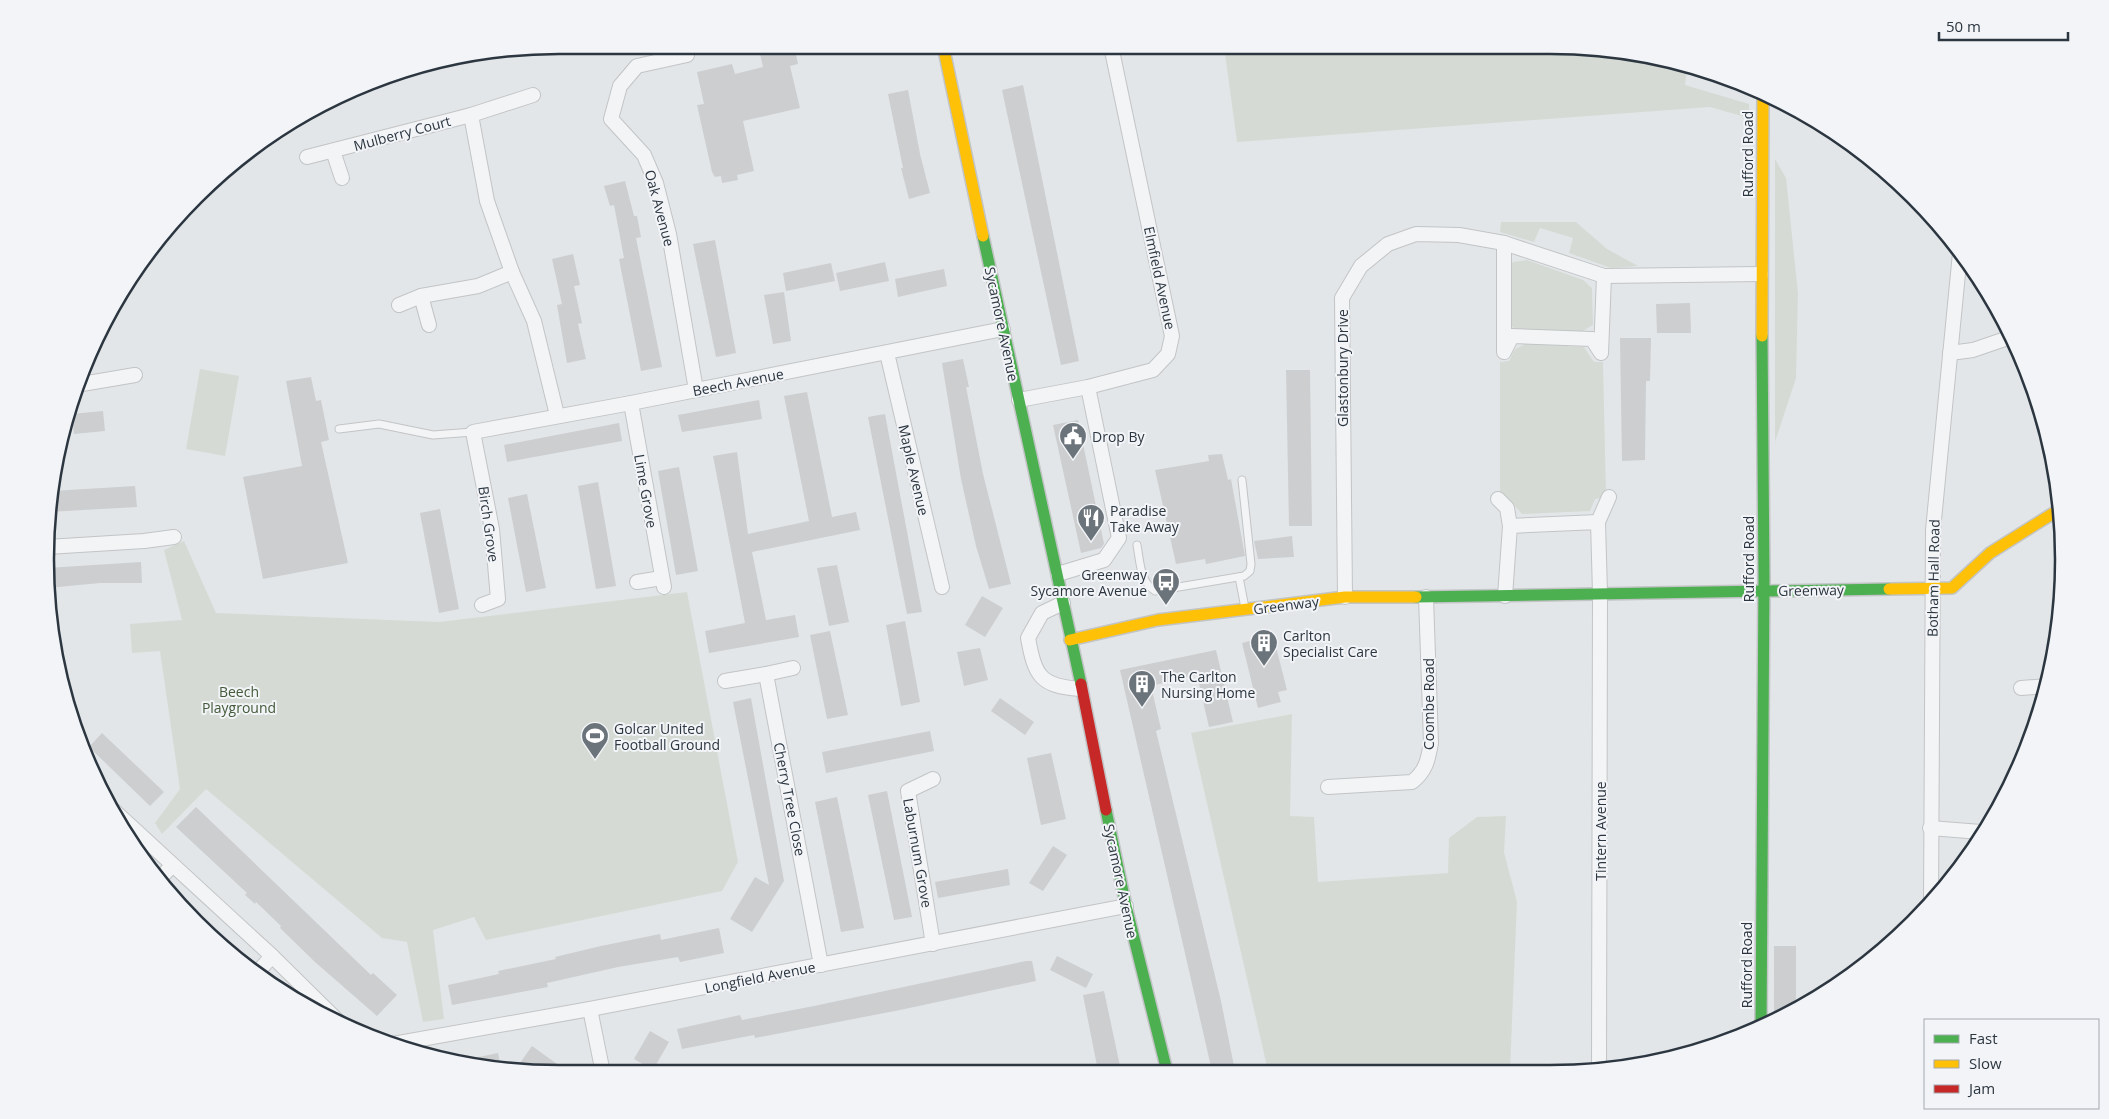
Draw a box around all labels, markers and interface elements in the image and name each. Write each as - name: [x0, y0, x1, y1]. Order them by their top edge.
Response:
- scale bar: [1939, 10, 2068, 42]
- text: 50 m: [1946, 16, 1981, 36]
- street label: Mulberry Court: [351, 111, 453, 155]
- street label: Rufford Road: [1738, 111, 1757, 197]
- street label: Oak Avenue: [641, 168, 679, 248]
- street label: Elmfield Avenue: [1140, 225, 1180, 331]
- street label: Sycamore Avenue: [981, 265, 1023, 383]
- street label: Glastonbury Drive: [1333, 309, 1352, 427]
- street label: Beech Avenue: [691, 364, 785, 400]
- public building icon: Drop By: [1058, 421, 1088, 460]
- street label: Maple Avenue: [894, 423, 934, 517]
- place label: Drop By: [1092, 427, 1146, 446]
- street label: Lime Grove: [630, 453, 662, 529]
- street label: Birch Grove: [474, 485, 504, 563]
- place label: Paradise Take Away: [1110, 501, 1180, 536]
- restaurant icon: Paradise Take Away: [1076, 503, 1106, 542]
- street label: Rufford Road: [1739, 516, 1758, 602]
- street label: Botham Hall Road: [1922, 519, 1944, 637]
- place label: Greenway Sycamore Avenue: [1030, 565, 1148, 600]
- bus stop icon: Greenway Sycamore Avenue: [1151, 567, 1181, 606]
- street label: Greenway: [1778, 580, 1845, 600]
- street label: Greenway: [1252, 591, 1321, 618]
- place label: Carlton Specialist Care: [1283, 626, 1378, 661]
- building icon: Carlton Specialist Care: [1249, 628, 1279, 667]
- street label: Coombe Road: [1419, 658, 1438, 750]
- place label: The Carlton Nursing Home: [1161, 667, 1256, 702]
- building icon: The Carlton Nursing Home: [1127, 669, 1157, 708]
- park label: Beech Playground: [202, 682, 276, 717]
- place label: Golcar United Football Ground: [614, 719, 720, 754]
- sports icon: Golcar United Football Ground: [580, 721, 610, 760]
- street label: Cherry Tree Close: [770, 741, 810, 858]
- street label: Tintern Avenue: [1591, 781, 1610, 881]
- street label: Laburnum Grove: [899, 797, 937, 909]
- street label: Sycamore Avenue: [1100, 822, 1142, 940]
- street label: Rufford Road: [1737, 922, 1756, 1008]
- street label: Longfield Avenue: [703, 957, 817, 997]
- legend: [1924, 1019, 2099, 1109]
- text: Fast: [1969, 1028, 1998, 1048]
- text: Slow: [1969, 1053, 2002, 1073]
- text: Jam: [1967, 1078, 1995, 1098]

